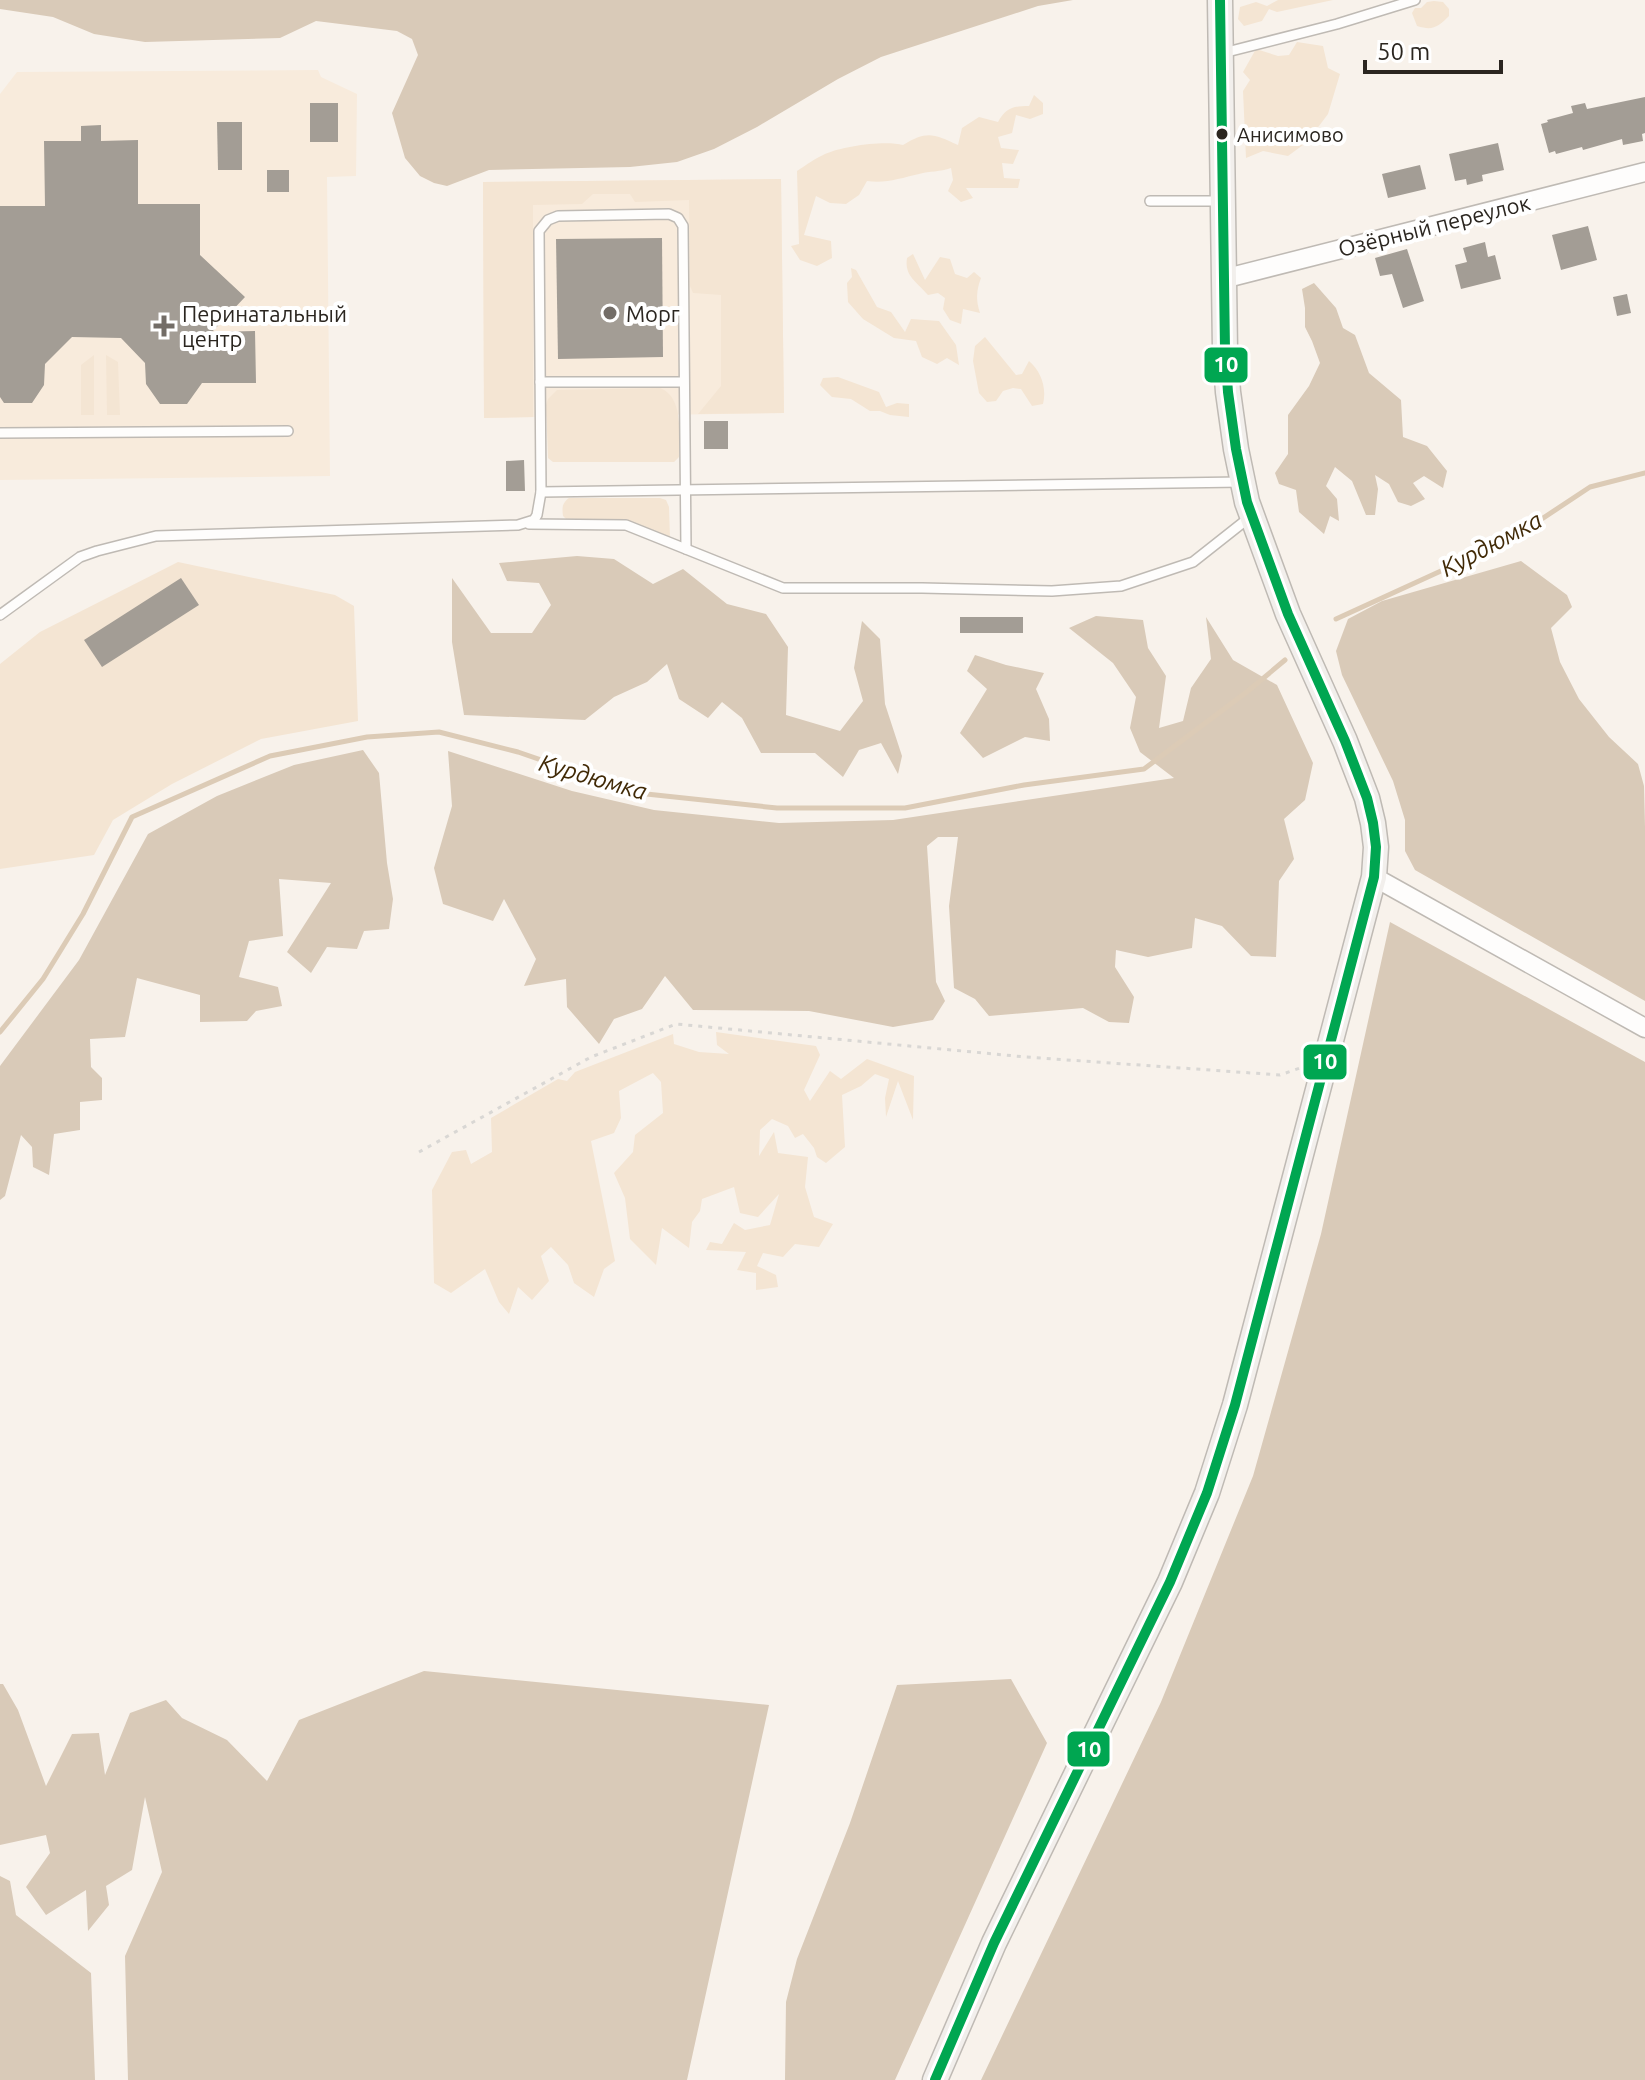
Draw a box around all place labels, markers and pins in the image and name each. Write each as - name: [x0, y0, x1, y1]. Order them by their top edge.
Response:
- place label: Анисимово: [1237, 123, 1344, 146]
- marker: Анисимово: [1214, 126, 1230, 142]
- place label: Перинатальный центр: [182, 301, 347, 351]
- place label: Морг: [626, 301, 680, 326]
- marker: Морг: [601, 304, 619, 322]
- marker: Перинатальный центр: [153, 315, 175, 337]

